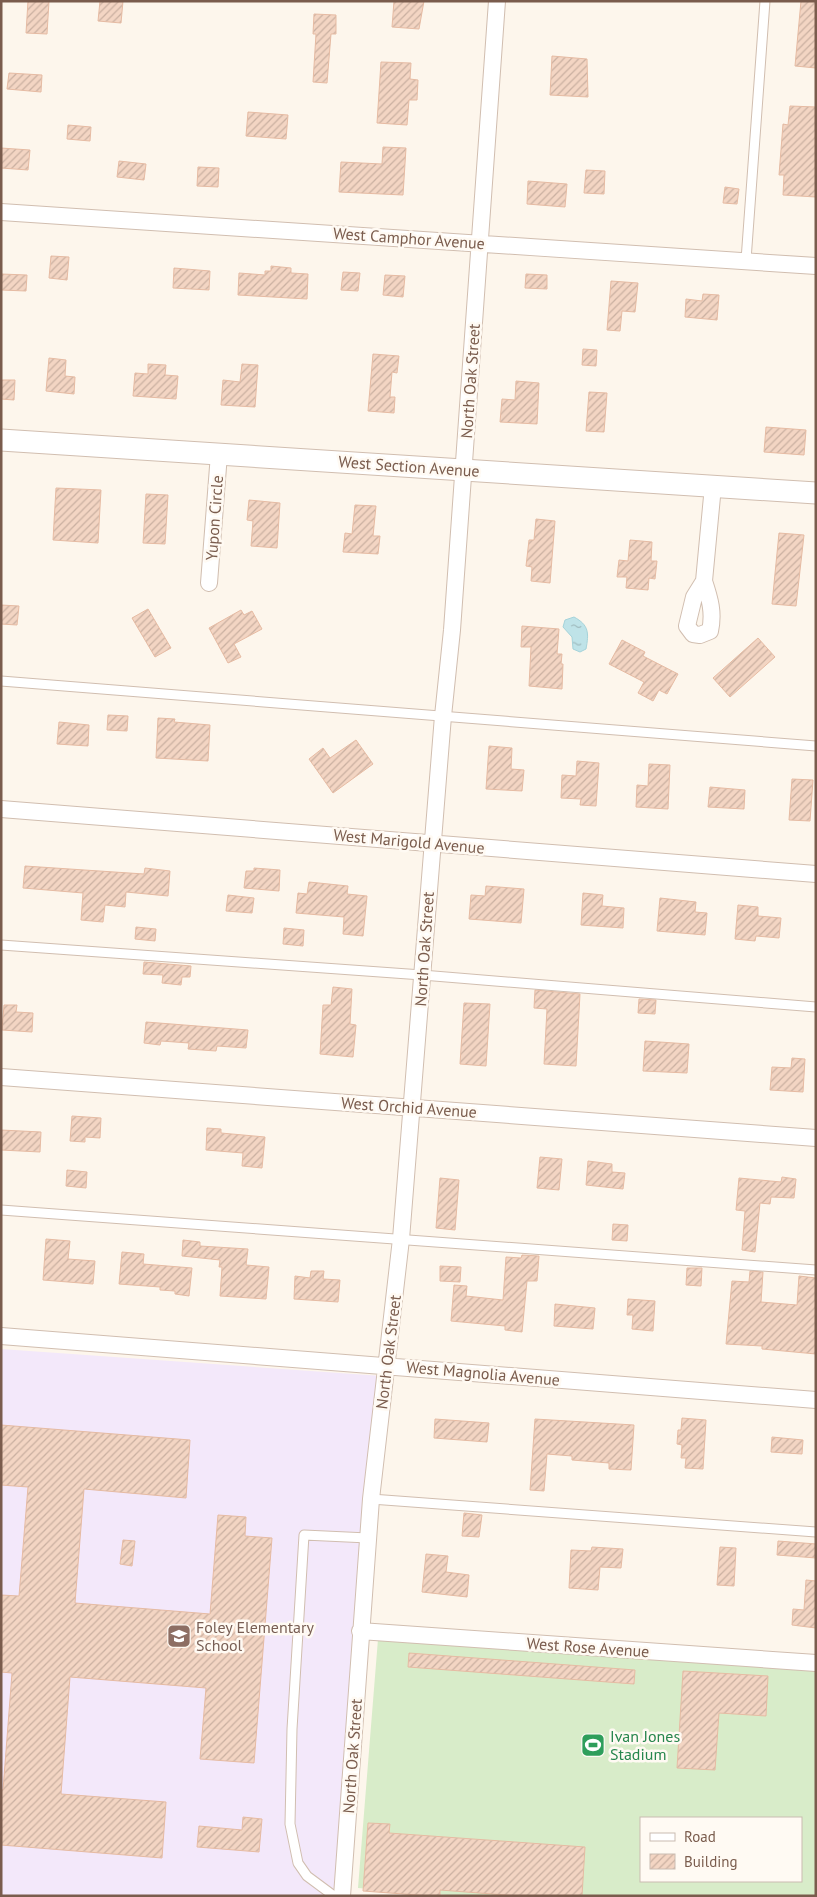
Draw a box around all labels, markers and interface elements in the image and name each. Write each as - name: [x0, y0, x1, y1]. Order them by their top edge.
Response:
- street label: West Camphor Avenue: [332, 223, 486, 253]
- street label: North Oak Street: [456, 322, 484, 439]
- street label: West Section Avenue: [338, 451, 480, 481]
- street label: Yupon Circle: [201, 475, 227, 561]
- street label: West Marigold Avenue: [333, 824, 485, 858]
- street label: North Oak Street: [410, 890, 438, 1007]
- street label: West Orchid Avenue: [340, 1092, 478, 1122]
- street label: North Oak Street: [371, 1293, 405, 1410]
- street label: West Magnolia Avenue: [405, 1356, 561, 1390]
- place label: Foley Elementary School: [196, 1617, 314, 1655]
- school or university icon: Foley Elementary School: [166, 1623, 192, 1649]
- street label: West Rose Avenue: [526, 1633, 650, 1661]
- street label: North Oak Street: [338, 1697, 366, 1814]
- place label: Ivan Jones Stadium: [610, 1726, 680, 1764]
- sports icon: Ivan Jones Stadium: [580, 1732, 606, 1758]
- legend: [640, 1817, 802, 1882]
- text: Road: [684, 1827, 716, 1846]
- text: Building: [684, 1852, 738, 1871]

